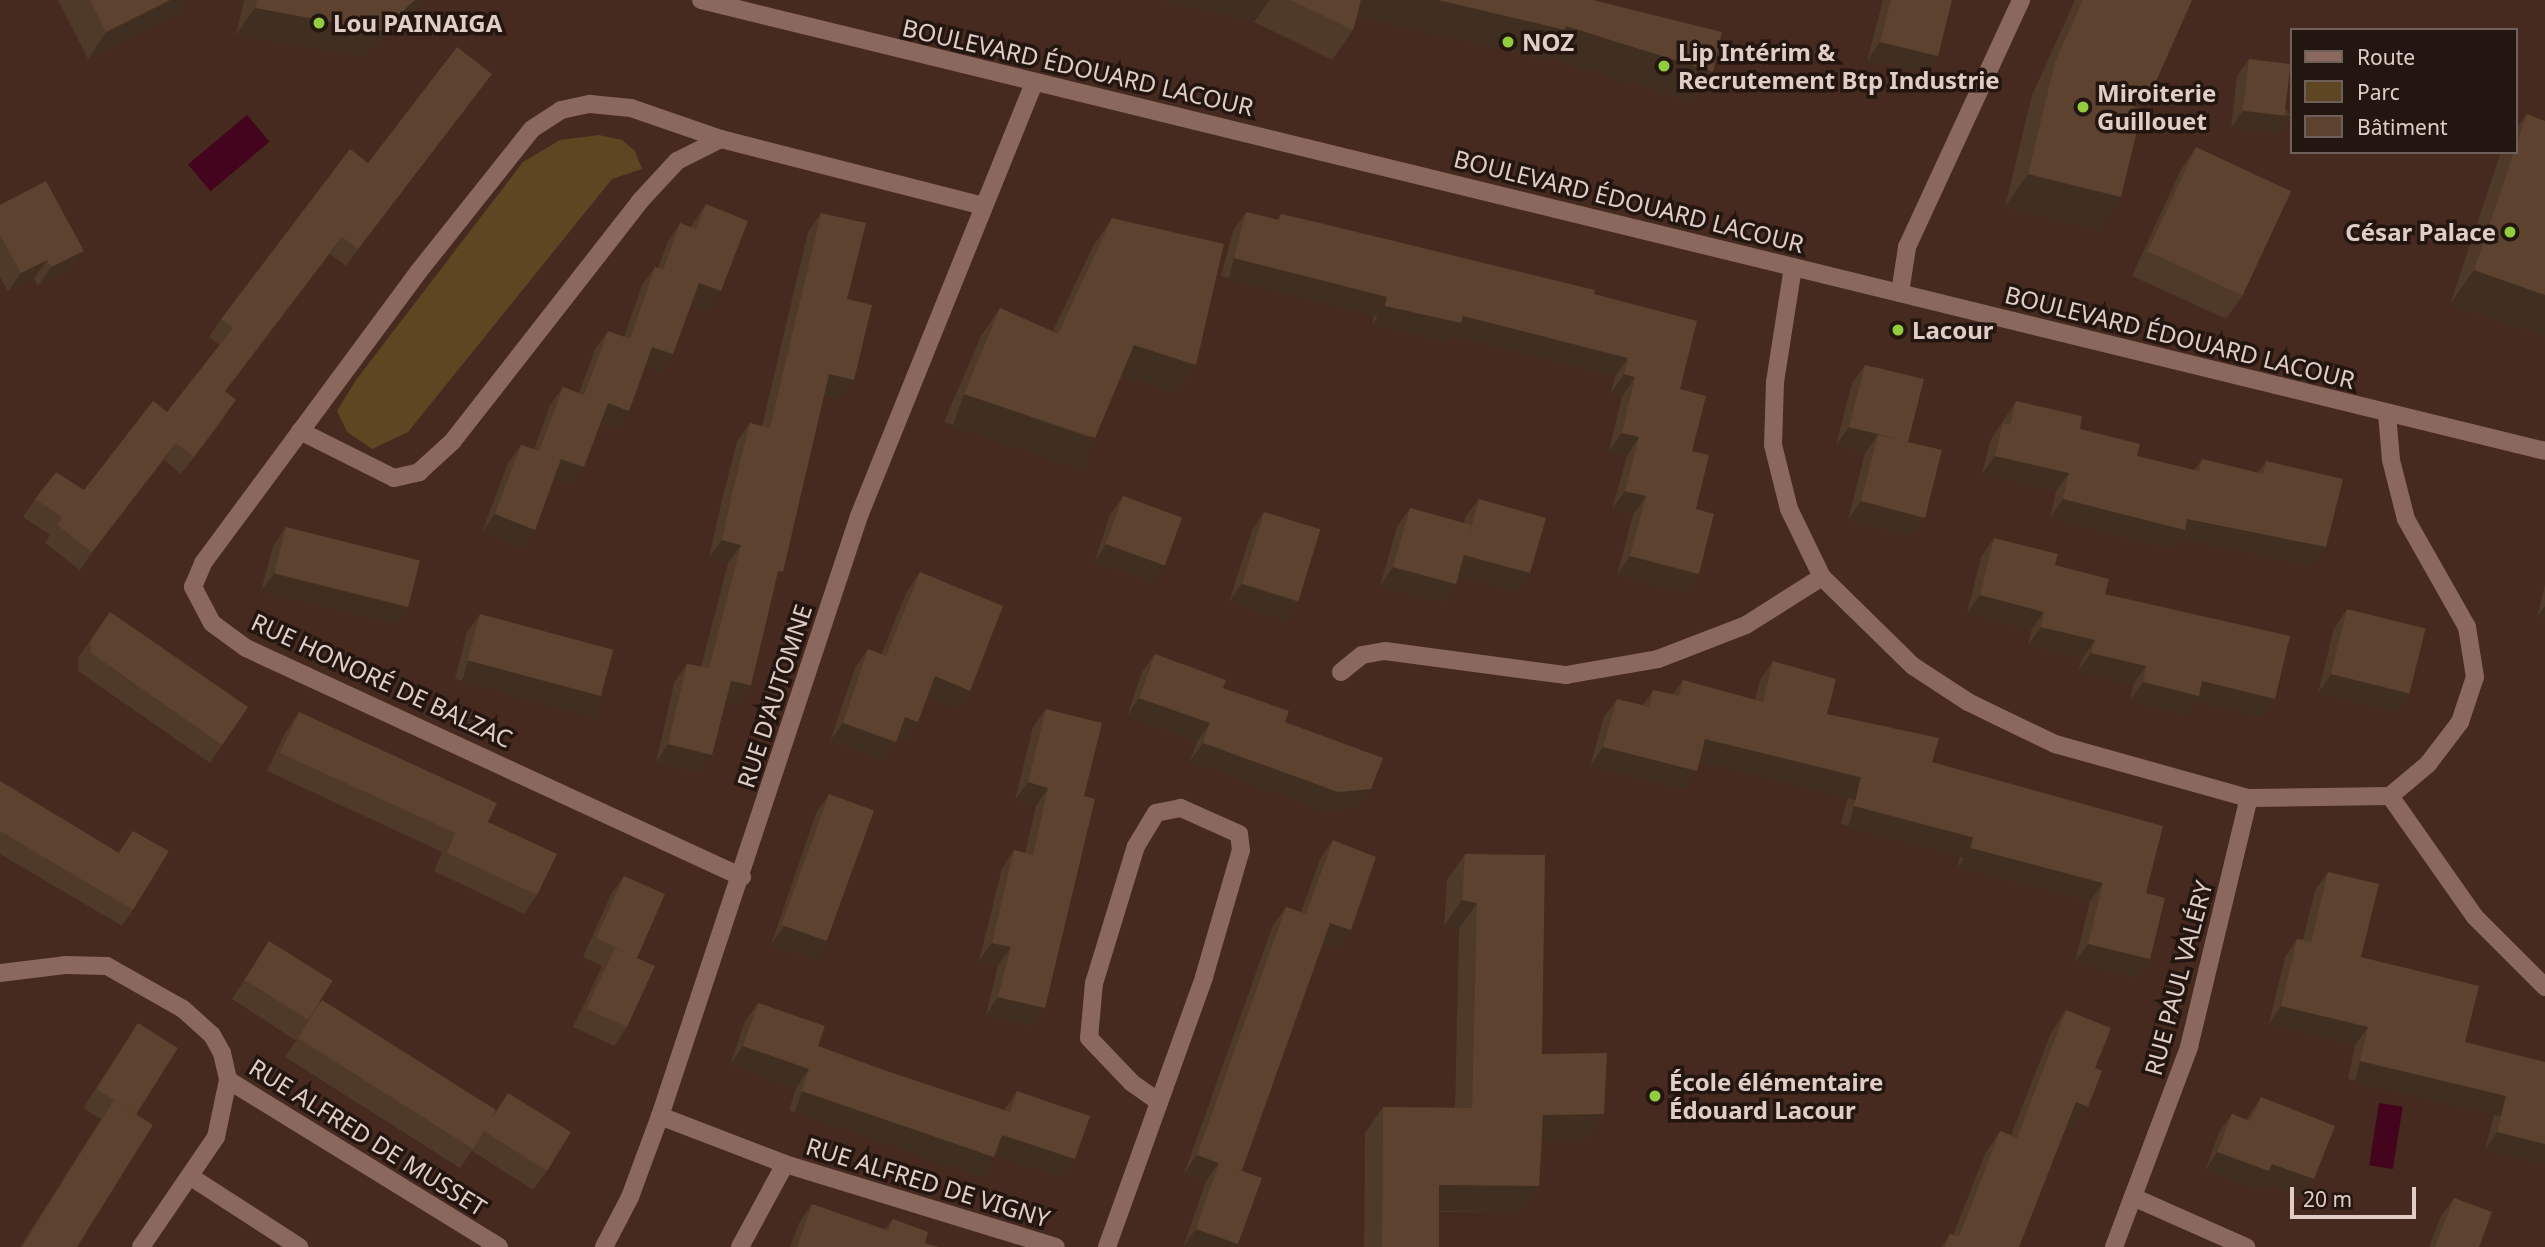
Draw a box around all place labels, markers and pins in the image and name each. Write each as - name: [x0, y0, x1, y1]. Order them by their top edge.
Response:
- place label: Lou PAINAIGA: [333, 9, 502, 37]
- marker: Lou PAINAIGA: [311, 15, 327, 31]
- place label: NOZ: [1522, 28, 1574, 56]
- marker: NOZ: [1500, 34, 1516, 50]
- place label: Lip Intérim & Recrutement Btp Industrie: [1678, 38, 2000, 94]
- marker: Lip Intérim & Recrutement Btp Industrie: [1656, 58, 1672, 74]
- place label: Miroiterie Guillouet: [2097, 79, 2216, 135]
- marker: Miroiterie Guillouet: [2075, 99, 2091, 115]
- place label: César Palace: [2345, 218, 2496, 246]
- marker: César Palace: [2502, 224, 2518, 240]
- place label: Lacour: [1912, 316, 1994, 344]
- marker: Lacour: [1890, 322, 1906, 338]
- place label: École élémentaire Édouard Lacour: [1669, 1068, 1883, 1124]
- marker: École élémentaire Édouard Lacour: [1647, 1088, 1663, 1104]

